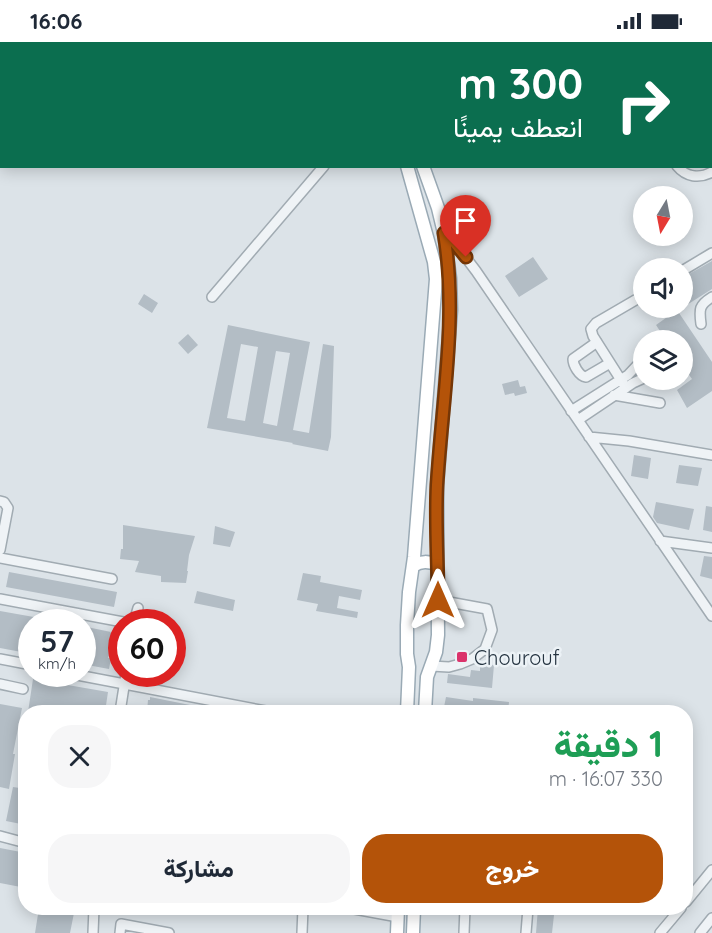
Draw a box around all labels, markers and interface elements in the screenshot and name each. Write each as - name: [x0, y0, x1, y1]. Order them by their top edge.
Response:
- text: 16:06: [30, 7, 82, 35]
- text: 300 m: [458, 57, 583, 110]
- icon: right: [604, 66, 682, 144]
- text: انعطف يمينًا: [453, 110, 583, 144]
- north arrow: [633, 186, 693, 246]
- map controls: [633, 186, 693, 390]
- pin: [440, 195, 491, 257]
- icon: arrive: [449, 204, 482, 237]
- button: sound: [633, 258, 693, 318]
- button: layers: [633, 330, 693, 390]
- position arrow: [406, 568, 470, 632]
- speed limit sign: 60: [108, 609, 186, 687]
- text: 57: [40, 622, 74, 660]
- place label: Chourouf: [474, 645, 560, 670]
- marker: Chourouf: [455, 650, 469, 664]
- text: km/h: [38, 654, 76, 673]
- text: 1 دقيقة: [554, 721, 663, 766]
- button: close: [48, 725, 111, 788]
- text: 330 m · 16:07: [549, 766, 663, 791]
- button: مشاركة: [48, 834, 350, 903]
- button: خروج: [362, 834, 663, 903]

